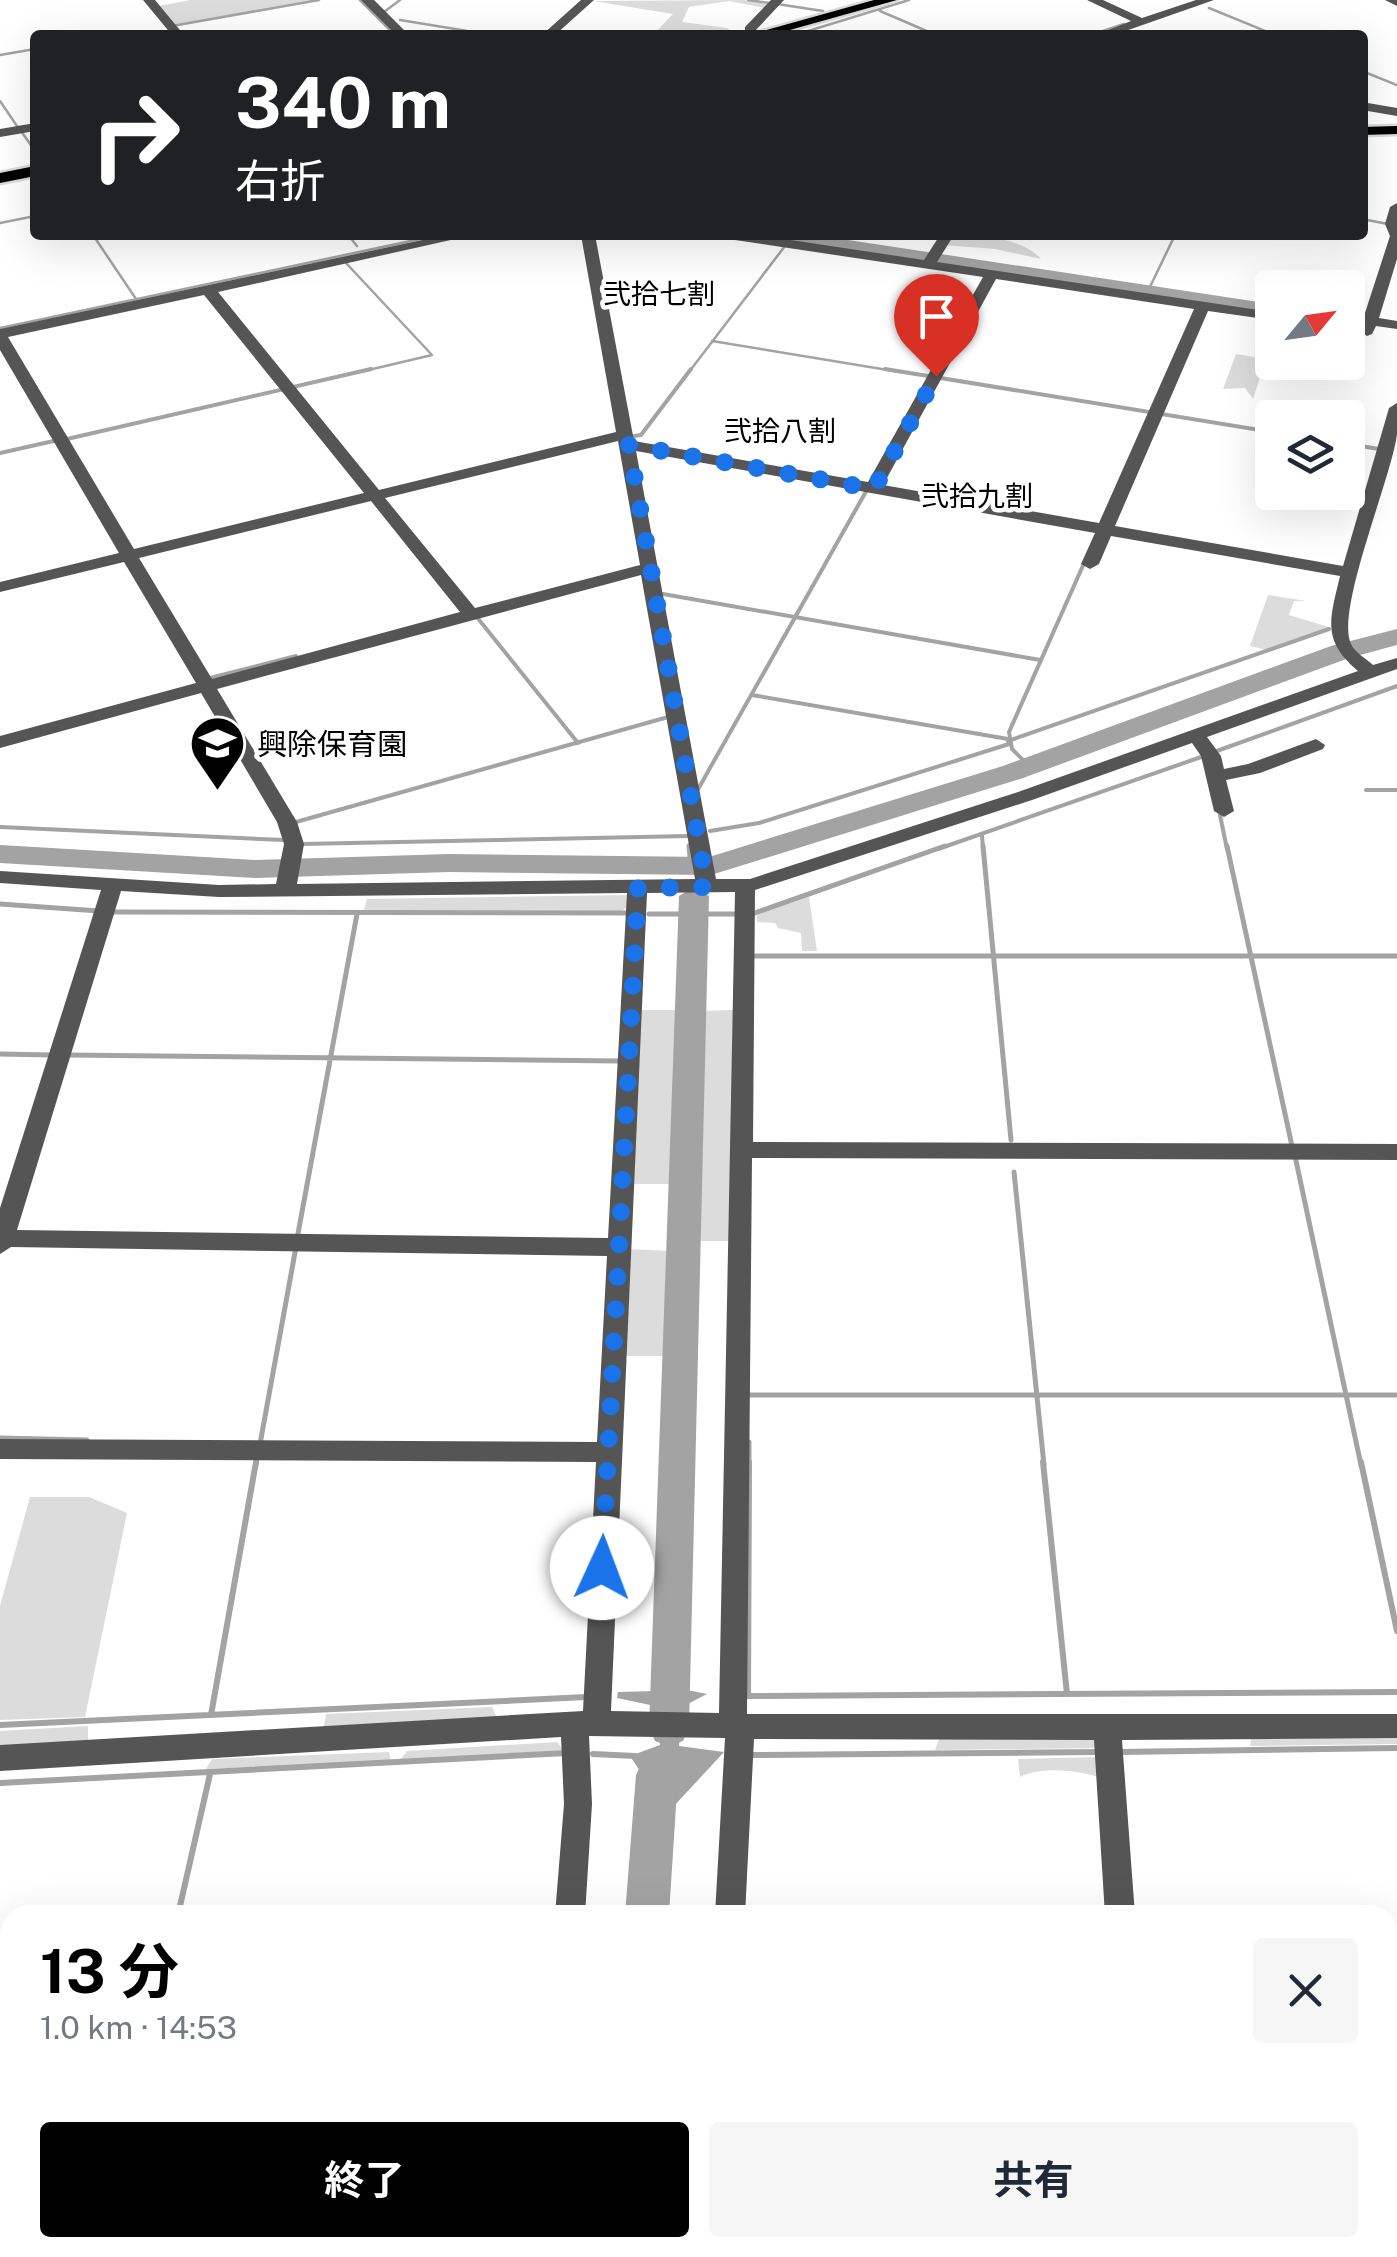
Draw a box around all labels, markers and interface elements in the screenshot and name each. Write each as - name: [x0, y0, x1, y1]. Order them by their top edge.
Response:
- text: 340 m: [235, 61, 451, 144]
- icon: right: [70, 70, 200, 200]
- text: 右折: [235, 154, 325, 207]
- north arrow: [1255, 270, 1365, 380]
- map controls: [1255, 270, 1365, 510]
- pin: [894, 274, 979, 377]
- district label: 弐拾七割: [603, 277, 715, 310]
- icon: arrive: [909, 289, 964, 344]
- button: layers: [1255, 400, 1365, 510]
- district label: 弐拾八割: [724, 414, 836, 447]
- district label: 弐拾九割: [921, 479, 1033, 512]
- school or university icon: 興除保育園: [188, 714, 248, 793]
- place label: 興除保育園: [257, 726, 407, 762]
- position arrow: [550, 1516, 654, 1620]
- text: 13 分: [40, 1936, 179, 2007]
- button: close: [1253, 1938, 1358, 2043]
- text: 1.0 km · 14:53: [40, 2009, 237, 2046]
- button: 終了: [40, 2122, 689, 2237]
- button: 共有: [709, 2122, 1358, 2237]

